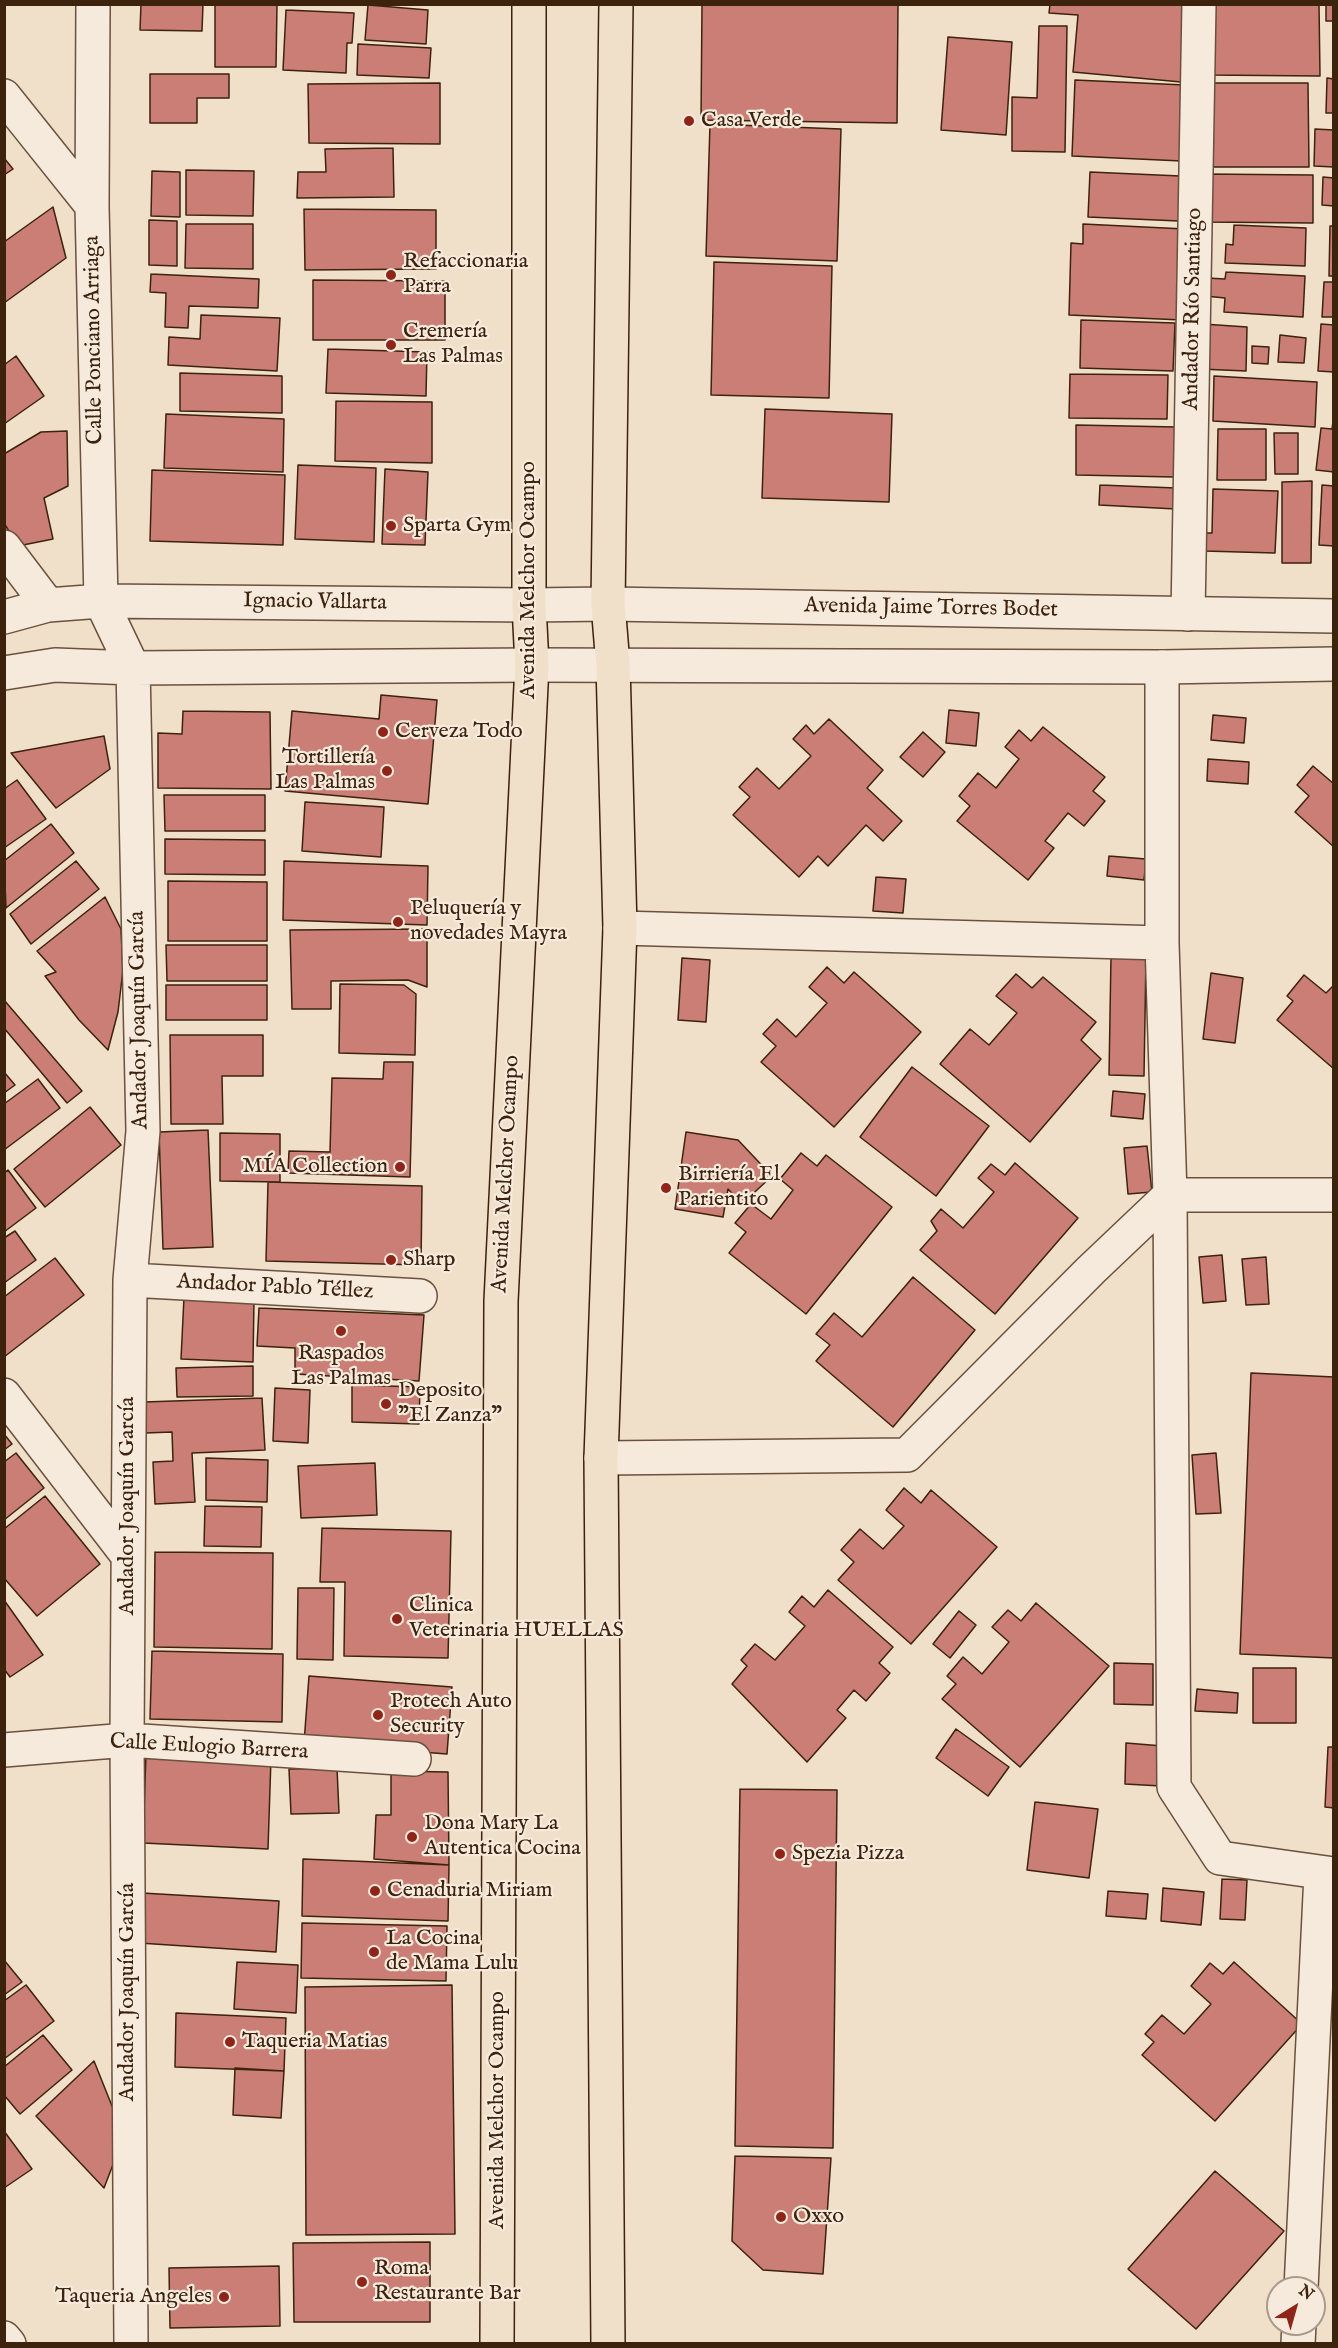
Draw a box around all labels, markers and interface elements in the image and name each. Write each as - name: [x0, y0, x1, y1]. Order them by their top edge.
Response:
- place label: Casa Verde: [701, 108, 802, 134]
- marker: Casa Verde: [682, 114, 696, 128]
- street label: Andador Río Santiago: [1179, 208, 1209, 410]
- street label: Calle Ponciano Arriaga: [80, 235, 110, 445]
- place label: Refaccionaria Parra: [403, 249, 528, 300]
- marker: Refaccionaria Parra: [384, 268, 398, 282]
- place label: Cremería Las Palmas: [403, 319, 503, 370]
- marker: Cremería Las Palmas: [384, 338, 398, 352]
- street label: Avenida Melchor Ocampo: [516, 461, 542, 699]
- place label: Sparta Gym: [403, 513, 511, 539]
- marker: Sparta Gym: [384, 519, 398, 533]
- street label: Ignacio Vallarta: [243, 589, 387, 617]
- street label: Avenida Jaime Torres Bodet: [804, 594, 1058, 624]
- place label: Cerveza Todo: [395, 719, 523, 745]
- marker: Cerveza Todo: [376, 725, 390, 739]
- place label: Tortillería Las Palmas: [275, 745, 375, 796]
- marker: Tortillería Las Palmas: [380, 764, 394, 778]
- place label: Peluquería y novedades Mayra: [410, 896, 567, 948]
- street label: Andador Joaquín García: [125, 910, 155, 1130]
- marker: Peluquería y novedades Mayra: [391, 915, 405, 929]
- street label: Avenida Melchor Ocampo: [488, 1055, 526, 1293]
- place label: MÍA Collection: [242, 1154, 388, 1180]
- marker: MÍA Collection: [393, 1160, 407, 1174]
- place label: Birriería El Parientito: [678, 1162, 780, 1214]
- marker: Birriería El Parientito: [659, 1181, 673, 1195]
- place label: Sharp: [403, 1247, 455, 1273]
- marker: Sharp: [384, 1253, 398, 1267]
- street label: Andador Pablo Téllez: [176, 1270, 374, 1306]
- marker: Raspados Las Palmas: [334, 1324, 348, 1338]
- place label: Raspados Las Palmas: [291, 1341, 391, 1392]
- place label: Deposito "El Zanza": [398, 1378, 502, 1430]
- street label: Andador Joaquín García: [115, 1397, 141, 1615]
- marker: Deposito "El Zanza": [379, 1397, 393, 1411]
- place label: Clinica Veterinaria HUELLAS: [409, 1593, 624, 1645]
- marker: Clinica Veterinaria HUELLAS: [390, 1612, 404, 1626]
- place label: Protech Auto Security: [390, 1689, 512, 1741]
- marker: Protech Auto Security: [371, 1708, 385, 1722]
- street label: Calle Eulogio Barrera: [109, 1730, 309, 1766]
- place label: Dona Mary La Autentica Cocina: [424, 1811, 581, 1862]
- marker: Dona Mary La Autentica Cocina: [405, 1830, 419, 1844]
- place label: Spezia Pizza: [792, 1841, 904, 1867]
- marker: Spezia Pizza: [773, 1847, 787, 1861]
- place label: Cenaduria Miriam: [387, 1878, 553, 1904]
- street label: Andador Joaquín García: [115, 1883, 141, 2101]
- marker: Cenaduria Miriam: [368, 1884, 382, 1898]
- place label: La Cocina de Mama Lulu: [386, 1926, 518, 1978]
- marker: La Cocina de Mama Lulu: [367, 1945, 381, 1959]
- street label: Avenida Melchor Ocampo: [485, 1991, 511, 2229]
- place label: Taqueria Matias: [242, 2029, 387, 2055]
- marker: Taqueria Matias: [223, 2035, 237, 2049]
- place label: Oxxo: [793, 2204, 844, 2230]
- marker: Oxxo: [774, 2210, 788, 2224]
- place label: Roma Restaurante Bar: [374, 2256, 521, 2308]
- marker: Roma Restaurante Bar: [355, 2275, 369, 2289]
- north arrow: [1266, 2276, 1326, 2336]
- text: N: [1294, 2281, 1317, 2305]
- place label: Taqueria Angeles: [55, 2284, 212, 2310]
- marker: Taqueria Angeles: [217, 2290, 231, 2304]

